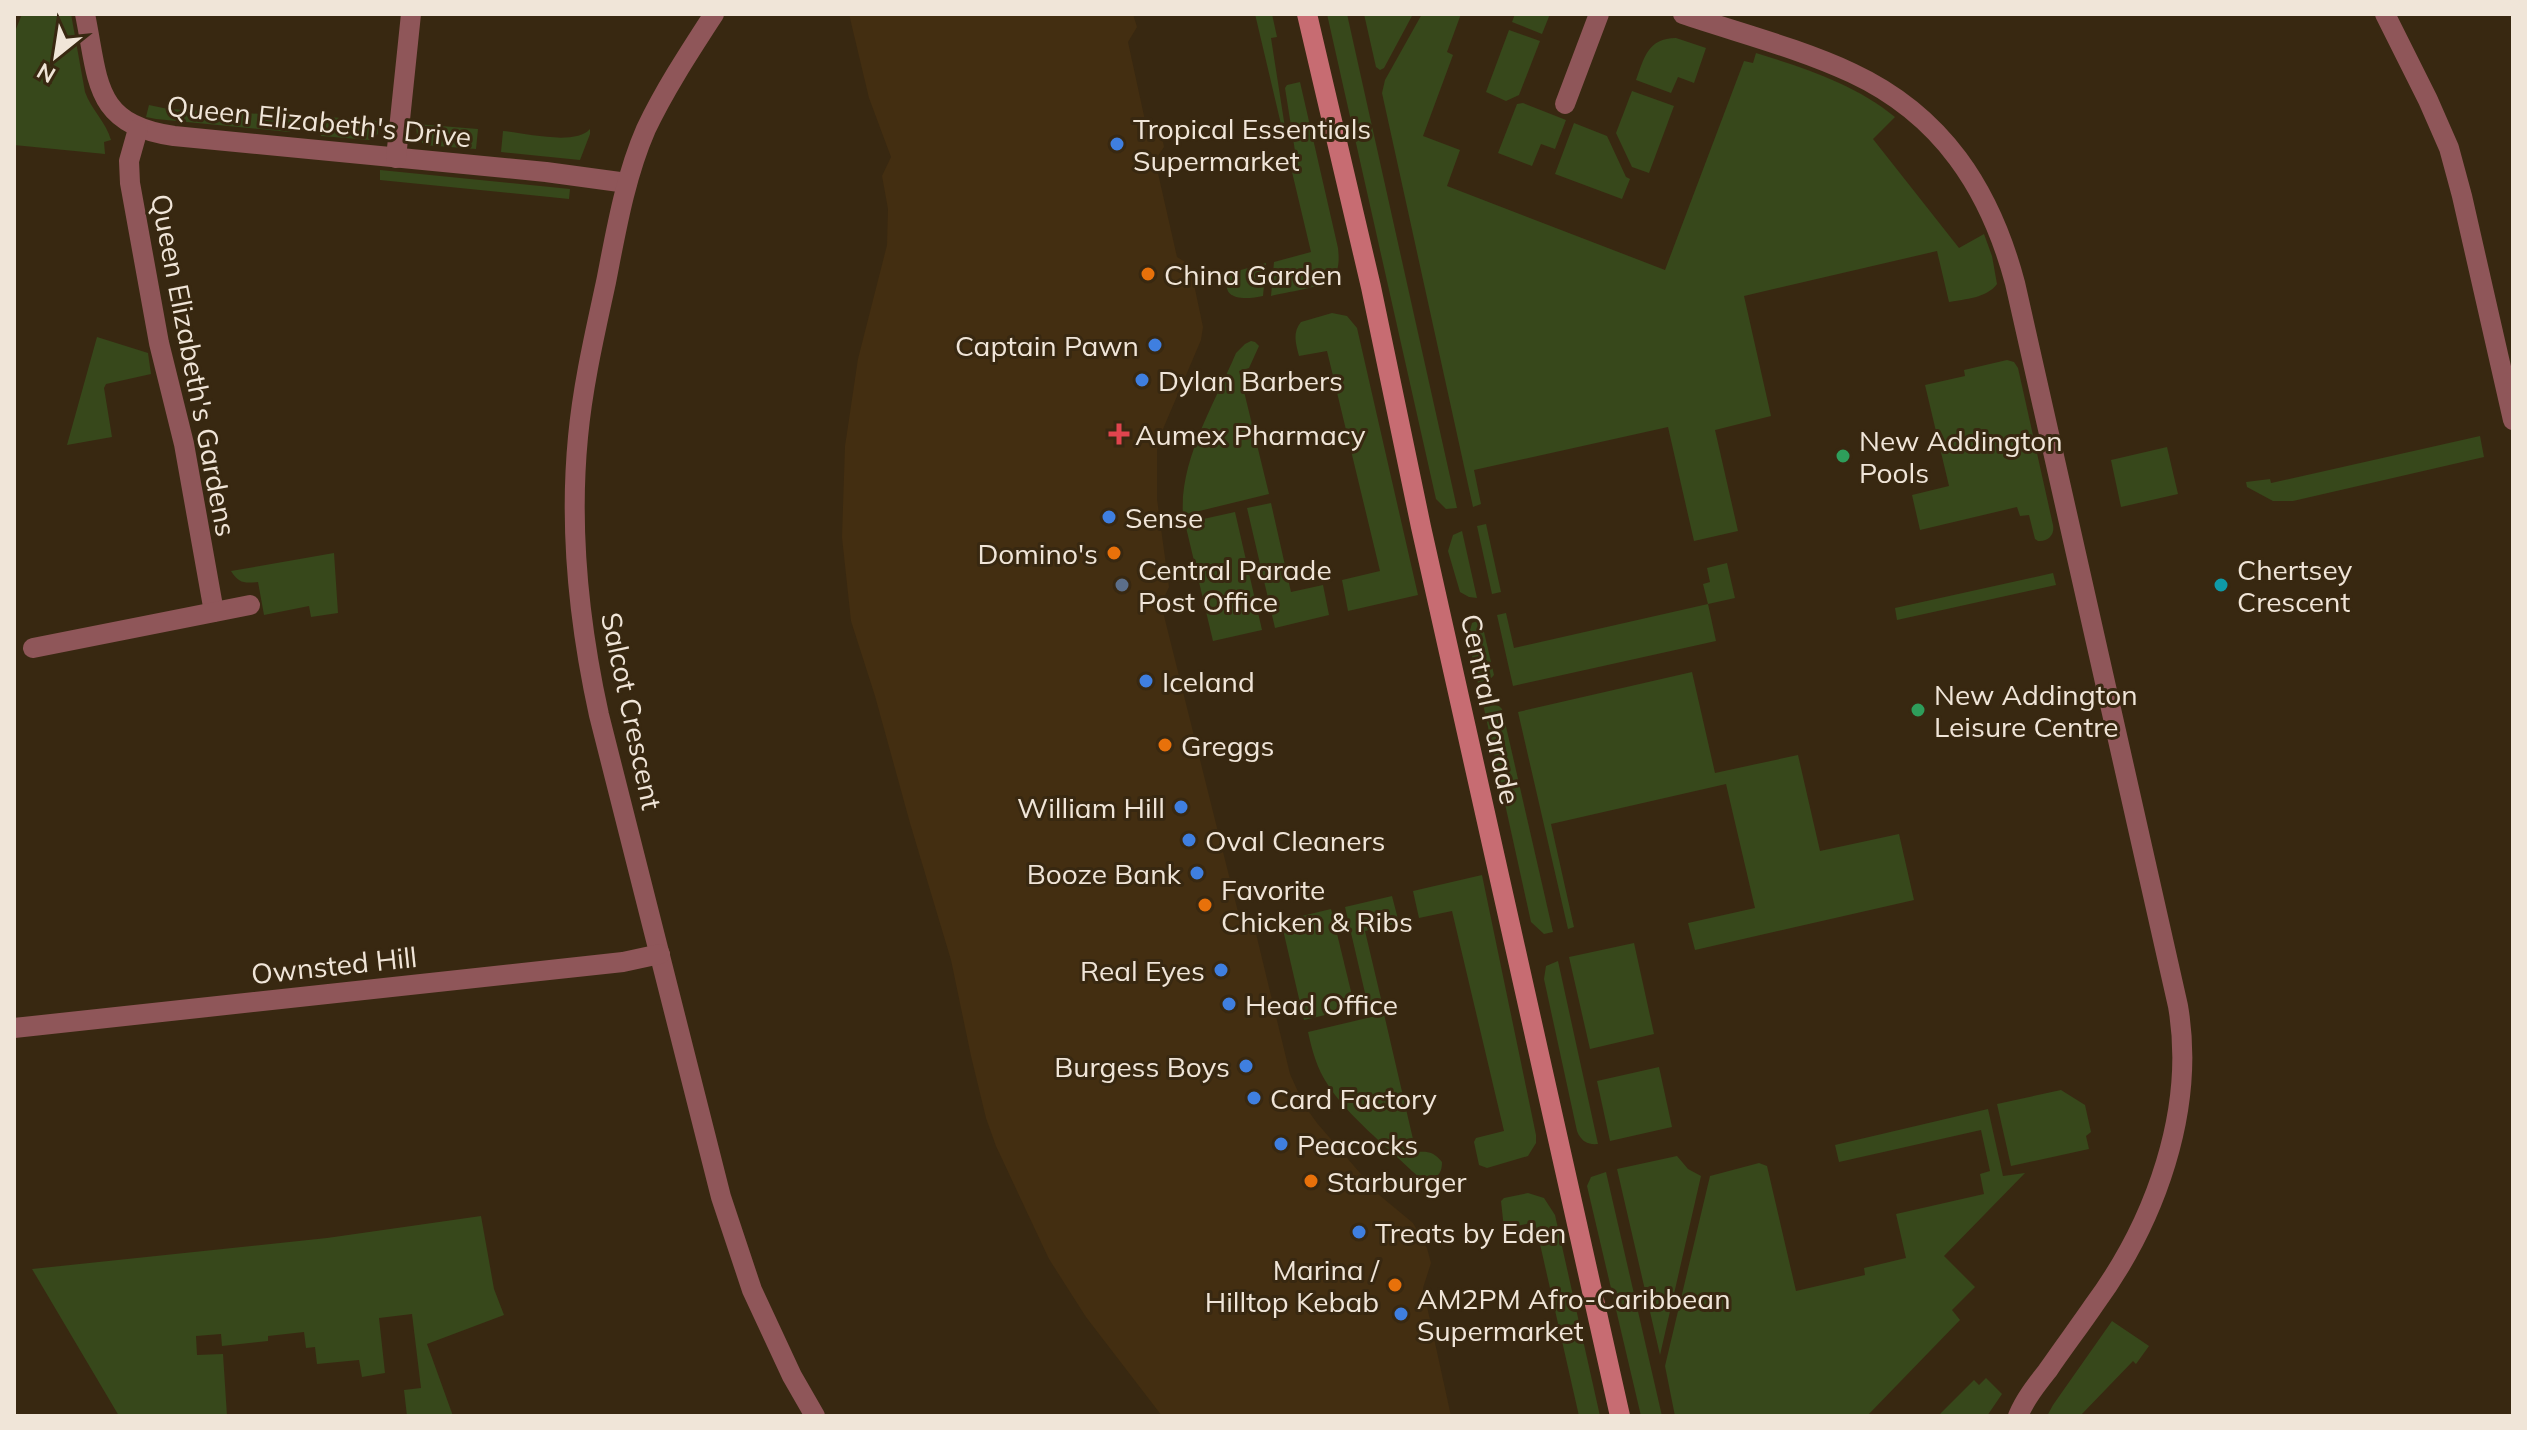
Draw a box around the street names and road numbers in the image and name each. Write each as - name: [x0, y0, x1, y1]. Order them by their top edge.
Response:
- street label: Queen Elizabeth's Drive: [165, 88, 473, 154]
- street label: Queen Elizabeth's Gardens: [144, 191, 244, 539]
- street label: Salcot Crescent: [594, 609, 670, 813]
- street label: Central Parade: [1454, 611, 1528, 807]
- street label: Ownsted Hill: [249, 939, 419, 991]

